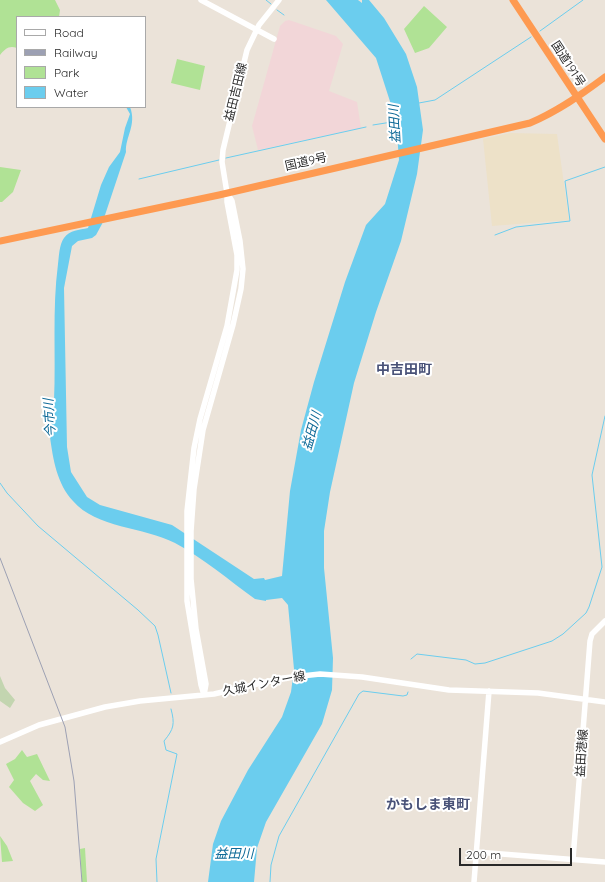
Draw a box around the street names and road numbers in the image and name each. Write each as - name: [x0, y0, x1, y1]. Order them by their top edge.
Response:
- street label: 国道191号: [548, 38, 588, 90]
- street label: 益田吉田線: [222, 61, 250, 123]
- street label: 国道9号: [284, 150, 328, 174]
- street label: 久城インター線: [221, 669, 307, 699]
- street label: 益田港線: [573, 729, 591, 777]

